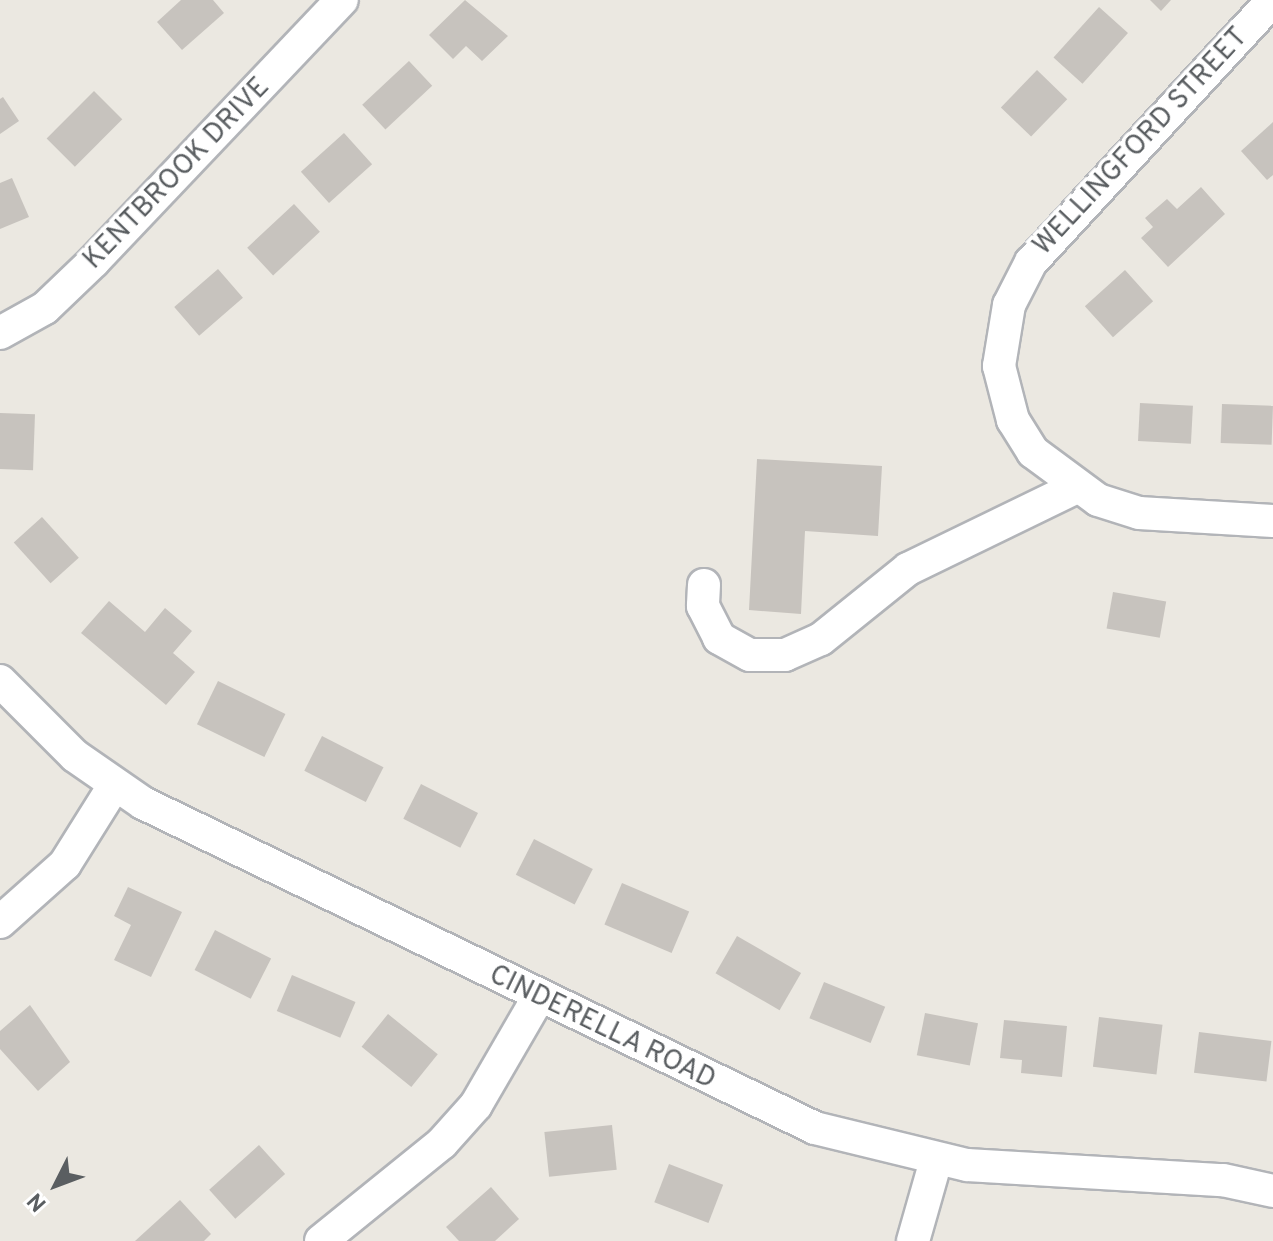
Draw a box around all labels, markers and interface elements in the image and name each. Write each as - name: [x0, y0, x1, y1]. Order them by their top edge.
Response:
- street label: WELLINGFORD STREET: [1027, 21, 1255, 263]
- street label: KENTBROOK DRIVE: [77, 71, 277, 277]
- street label: CINDERELLA ROAD: [483, 958, 721, 1098]
- north arrow: [16, 1145, 96, 1225]
- text: N: [22, 1186, 53, 1216]

